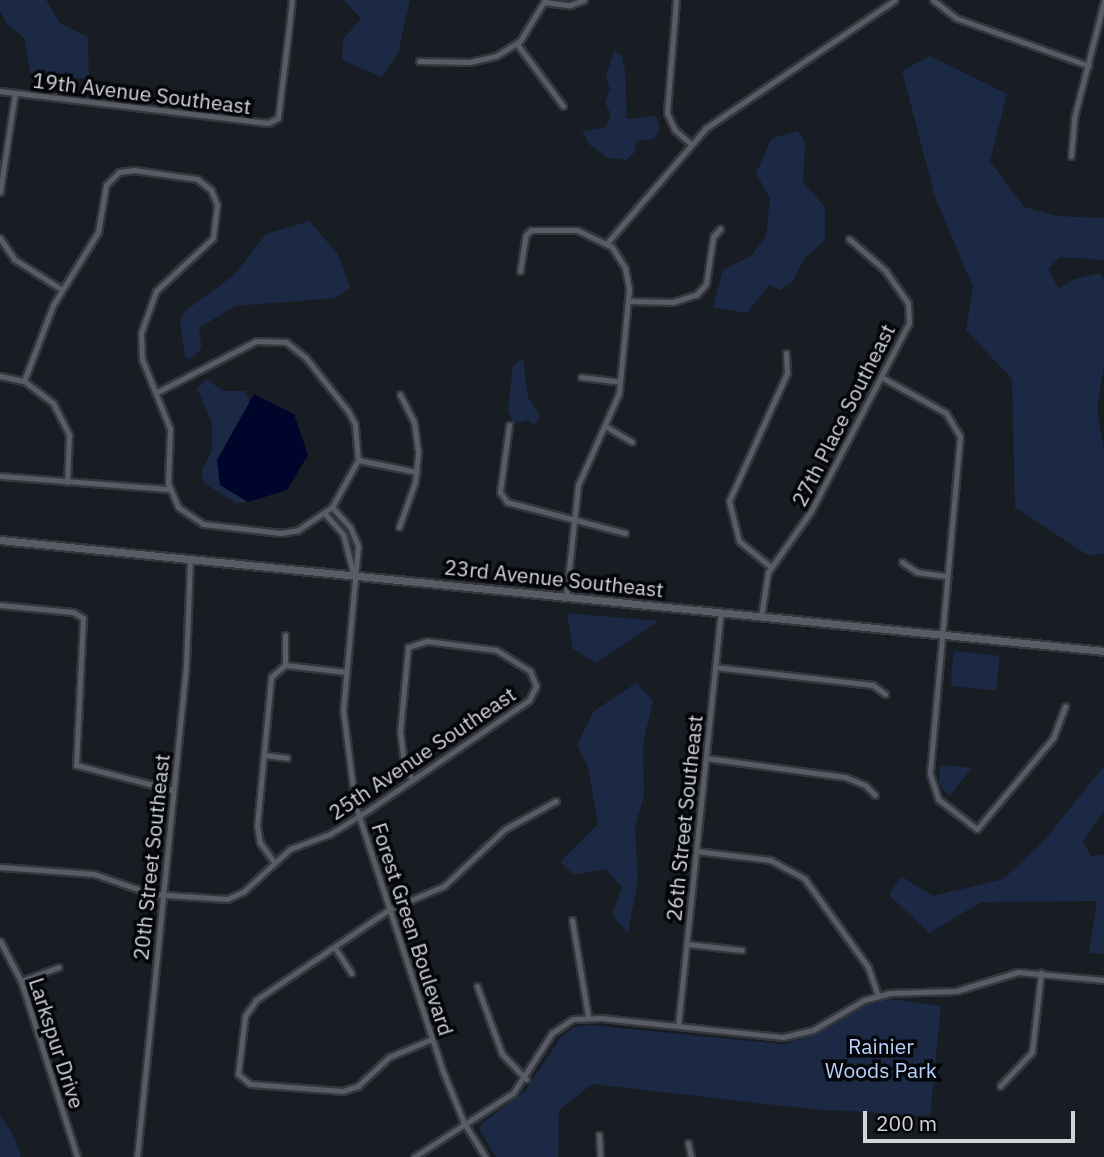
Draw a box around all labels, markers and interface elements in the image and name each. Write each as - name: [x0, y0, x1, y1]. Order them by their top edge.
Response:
- street label: 19th Avenue Southeast: [31, 67, 253, 119]
- street label: 27th Place Southeast: [786, 320, 900, 510]
- street label: 23rd Avenue Southeast: [443, 554, 665, 602]
- street label: 25th Avenue Southeast: [324, 681, 520, 825]
- street label: 26th Street Southeast: [661, 714, 707, 922]
- street label: 20th Street Southeast: [128, 753, 174, 961]
- street label: Forest Green Boulevard: [367, 819, 459, 1039]
- street label: Larkspur Drive: [24, 974, 90, 1112]
- park label: Rainier Woods Park: [825, 1033, 937, 1083]
- scale bar: [866, 1098, 1078, 1142]
- text: 200 m: [876, 1109, 937, 1137]

